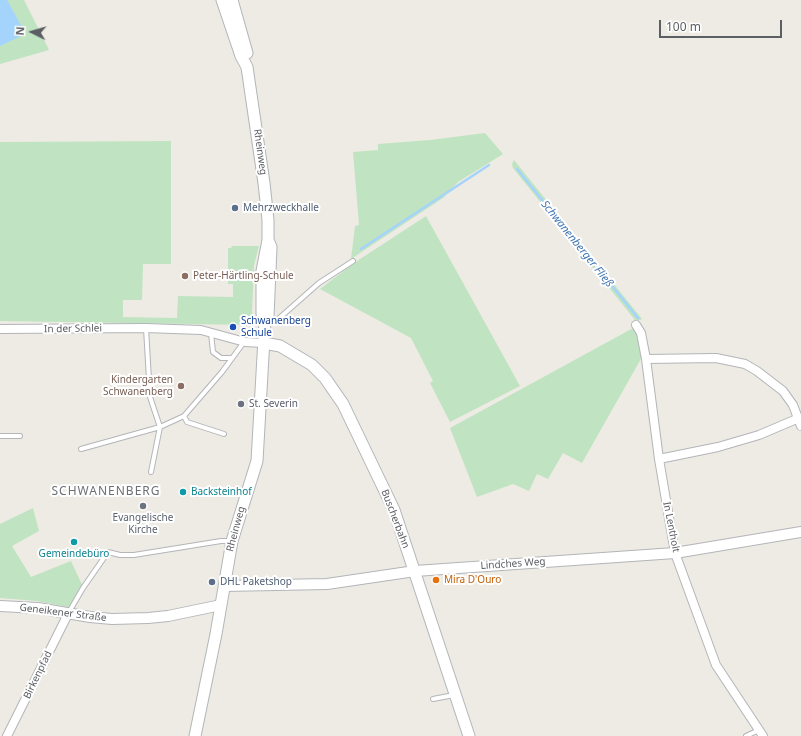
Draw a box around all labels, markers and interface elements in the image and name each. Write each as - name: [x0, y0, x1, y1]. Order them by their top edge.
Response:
- north arrow: [12, 12, 52, 52]
- scale bar: [661, 12, 784, 38]
- text: 100 m: [666, 18, 701, 35]
- text: N: [12, 26, 27, 36]
- street label: Rheinweg: [251, 128, 269, 176]
- water label: Schwanenberger Fließ: [538, 198, 616, 290]
- place label: Mehrzweckhalle: [243, 202, 319, 214]
- marker: Mehrzweckhalle: [230, 203, 240, 213]
- place label: Peter-Härtling-Schule: [193, 270, 294, 282]
- marker: Peter-Härtling-Schule: [180, 271, 190, 281]
- place label: Schwanenberg Schule: [241, 315, 311, 338]
- street label: In der Schlei: [44, 322, 102, 336]
- marker: Schwanenberg Schule: [228, 322, 238, 332]
- place label: Kindergarten Schwanenberg: [103, 374, 173, 398]
- marker: Kindergarten Schwanenberg: [176, 381, 186, 391]
- place label: St. Severin: [249, 398, 298, 410]
- marker: St. Severin: [236, 399, 246, 409]
- district label: SCHWANENBERG: [52, 485, 160, 499]
- place label: Backsteinhof: [191, 486, 252, 498]
- marker: Backsteinhof: [178, 487, 188, 497]
- street label: Buscherbahn: [378, 488, 412, 550]
- marker: Evangelische Kirche: [138, 501, 148, 511]
- street label: In Lentholt: [660, 501, 682, 553]
- street label: Rheinweg: [224, 505, 248, 553]
- place label: Evangelische Kirche: [113, 512, 173, 536]
- marker: Gemeindebüro: [69, 537, 79, 547]
- place label: Gemeindebüro: [39, 548, 109, 560]
- street label: Lindches Weg: [480, 556, 546, 572]
- place label: Mira D'Ouro: [444, 574, 501, 586]
- marker: Mira D'Ouro: [431, 575, 441, 585]
- place label: DHL Paketshop: [220, 576, 292, 588]
- marker: DHL Paketshop: [207, 577, 217, 587]
- street label: Geneikener Straße: [19, 602, 107, 624]
- street label: Birkenpfad: [21, 649, 55, 701]

